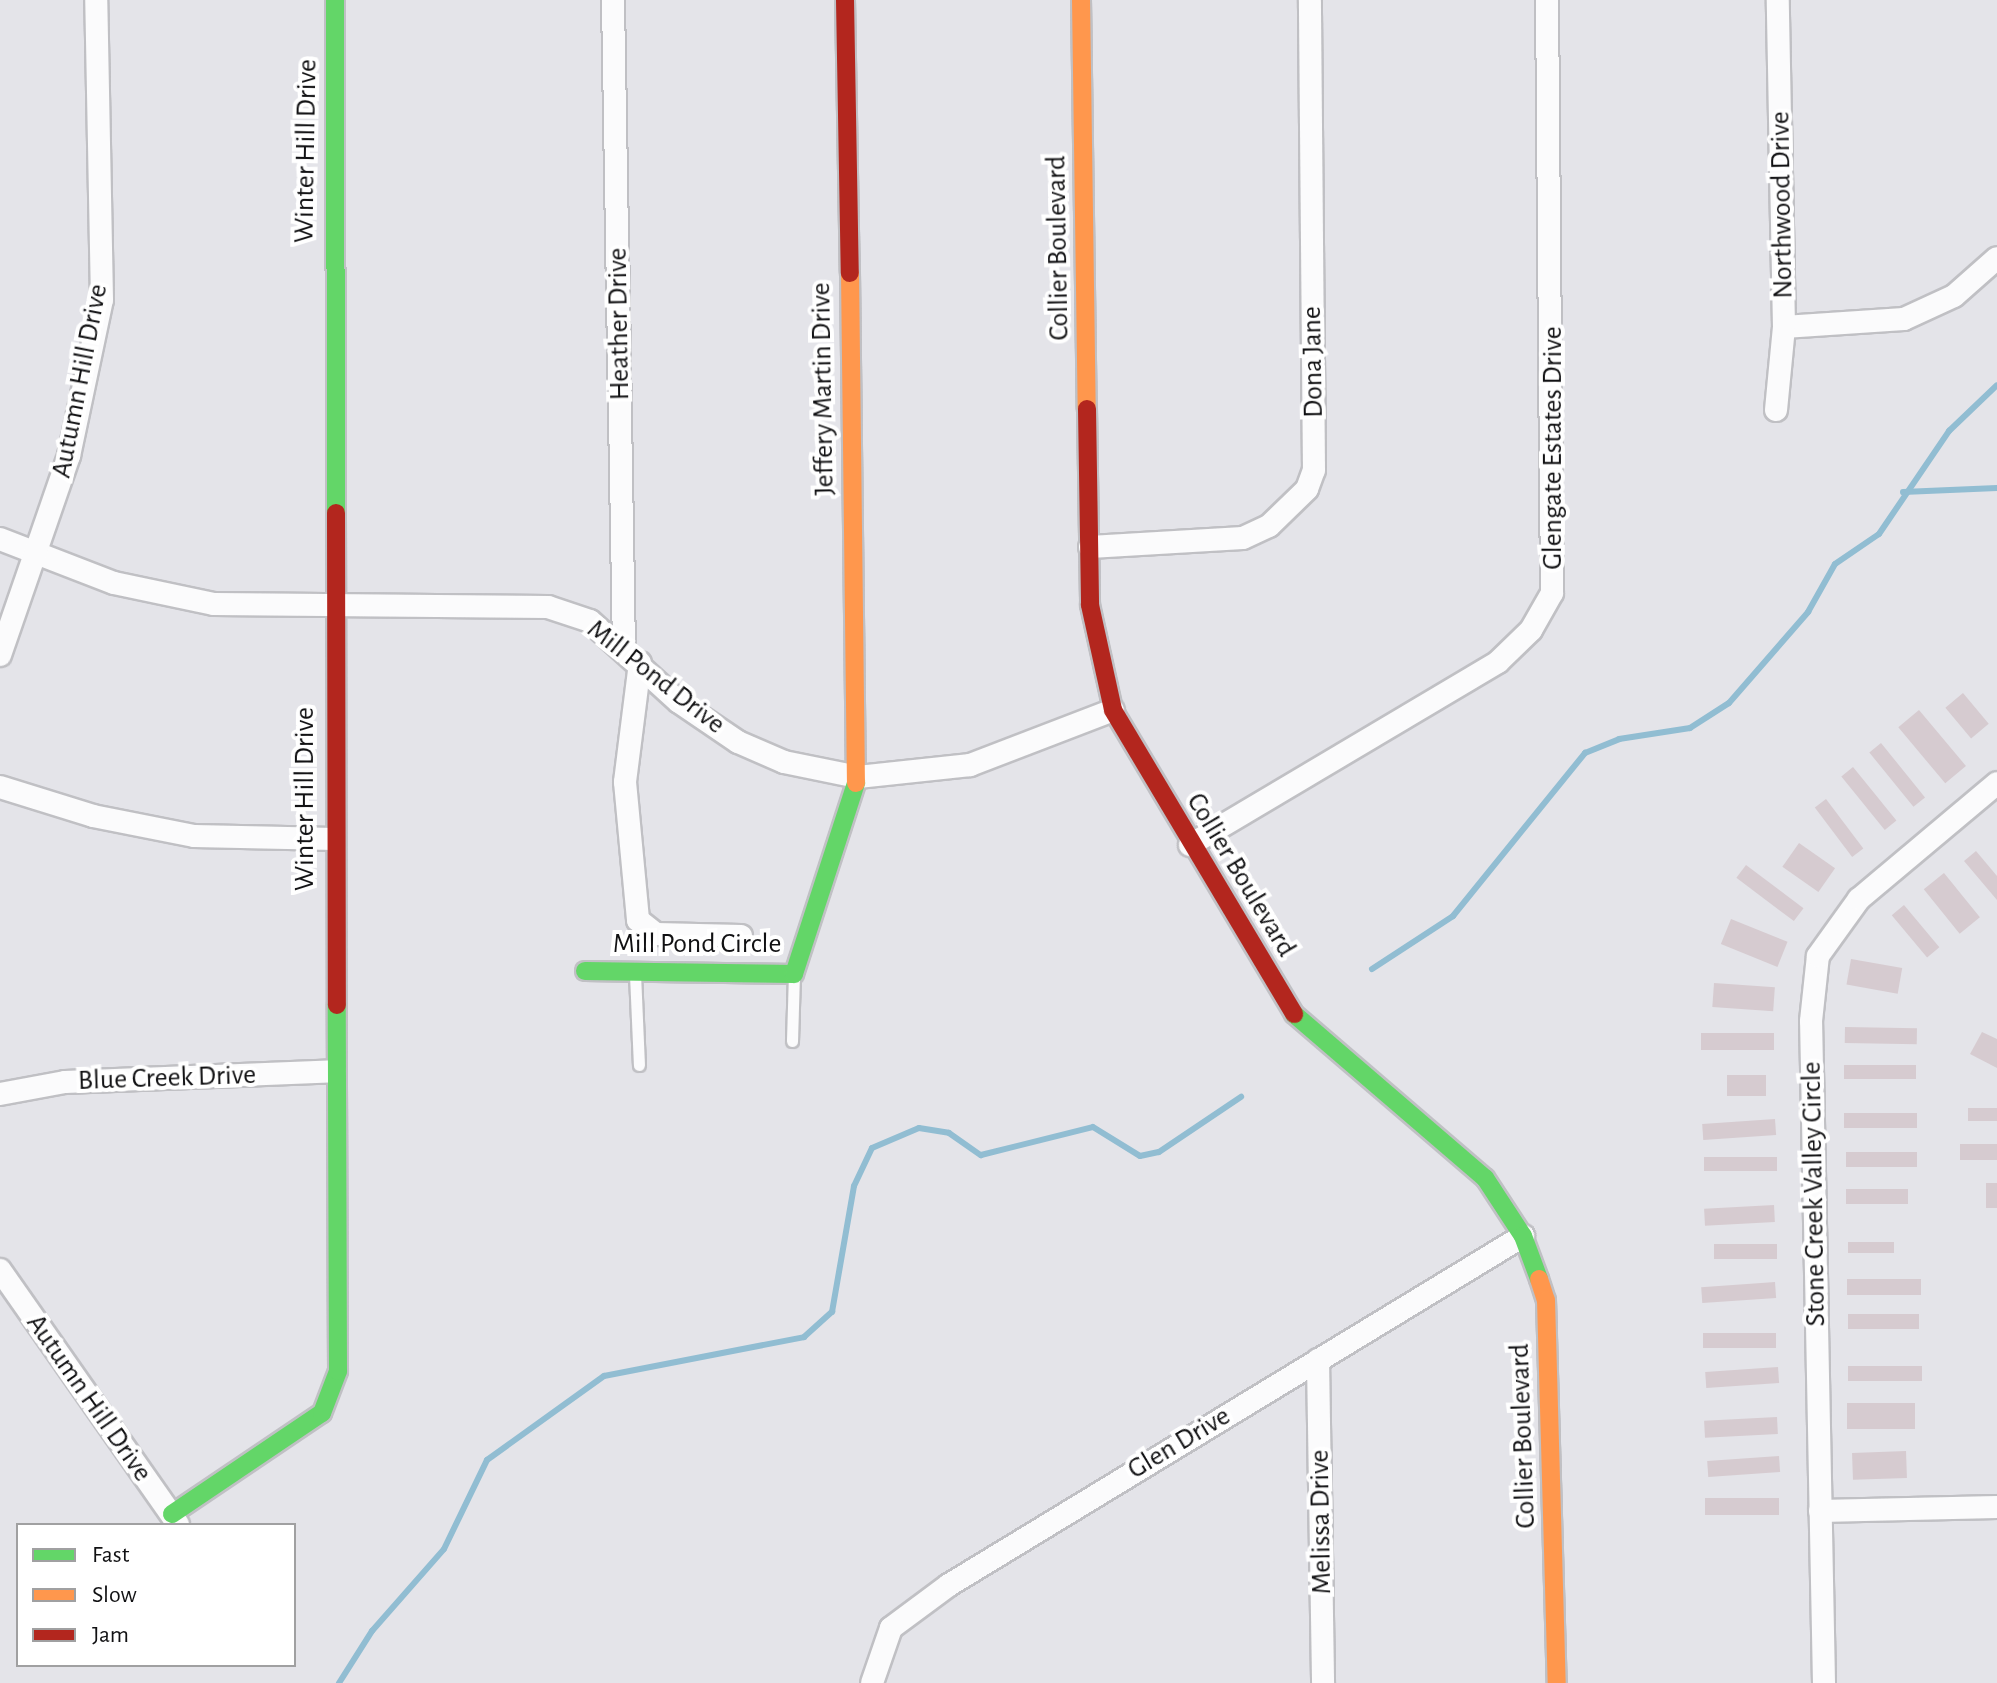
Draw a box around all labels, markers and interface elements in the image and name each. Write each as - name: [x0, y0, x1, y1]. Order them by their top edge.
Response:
- street label: Winter Hill Drive: [288, 59, 324, 243]
- street label: Northwood Drive: [1764, 111, 1800, 299]
- street label: Collier Boulevard: [1040, 155, 1076, 341]
- street label: Heather Drive: [601, 247, 637, 401]
- street label: Autumn Hill Drive: [45, 281, 115, 481]
- street label: Jeffery Martin Drive: [804, 282, 842, 496]
- street label: Dona Jane: [1295, 306, 1331, 418]
- street label: Glengate Estates Drive: [1536, 326, 1570, 570]
- street label: Mill Pond Drive: [580, 613, 732, 741]
- street label: Winter Hill Drive: [288, 707, 322, 891]
- street label: Collier Boulevard: [1179, 787, 1303, 963]
- street label: Mill Pond Circle: [613, 927, 781, 961]
- street label: Blue Creek Drive: [77, 1058, 257, 1098]
- street label: Stone Creek Valley Circle: [1795, 1061, 1833, 1327]
- street label: Autumn Hill Drive: [19, 1308, 159, 1488]
- street label: Collier Boulevard: [1503, 1343, 1543, 1529]
- street label: Glen Drive: [1122, 1399, 1236, 1487]
- street label: Melissa Drive: [1303, 1449, 1339, 1595]
- legend: [16, 1523, 296, 1667]
- text: Fast: [92, 1543, 129, 1567]
- text: Slow: [92, 1583, 137, 1607]
- text: Jam: [92, 1623, 129, 1647]

